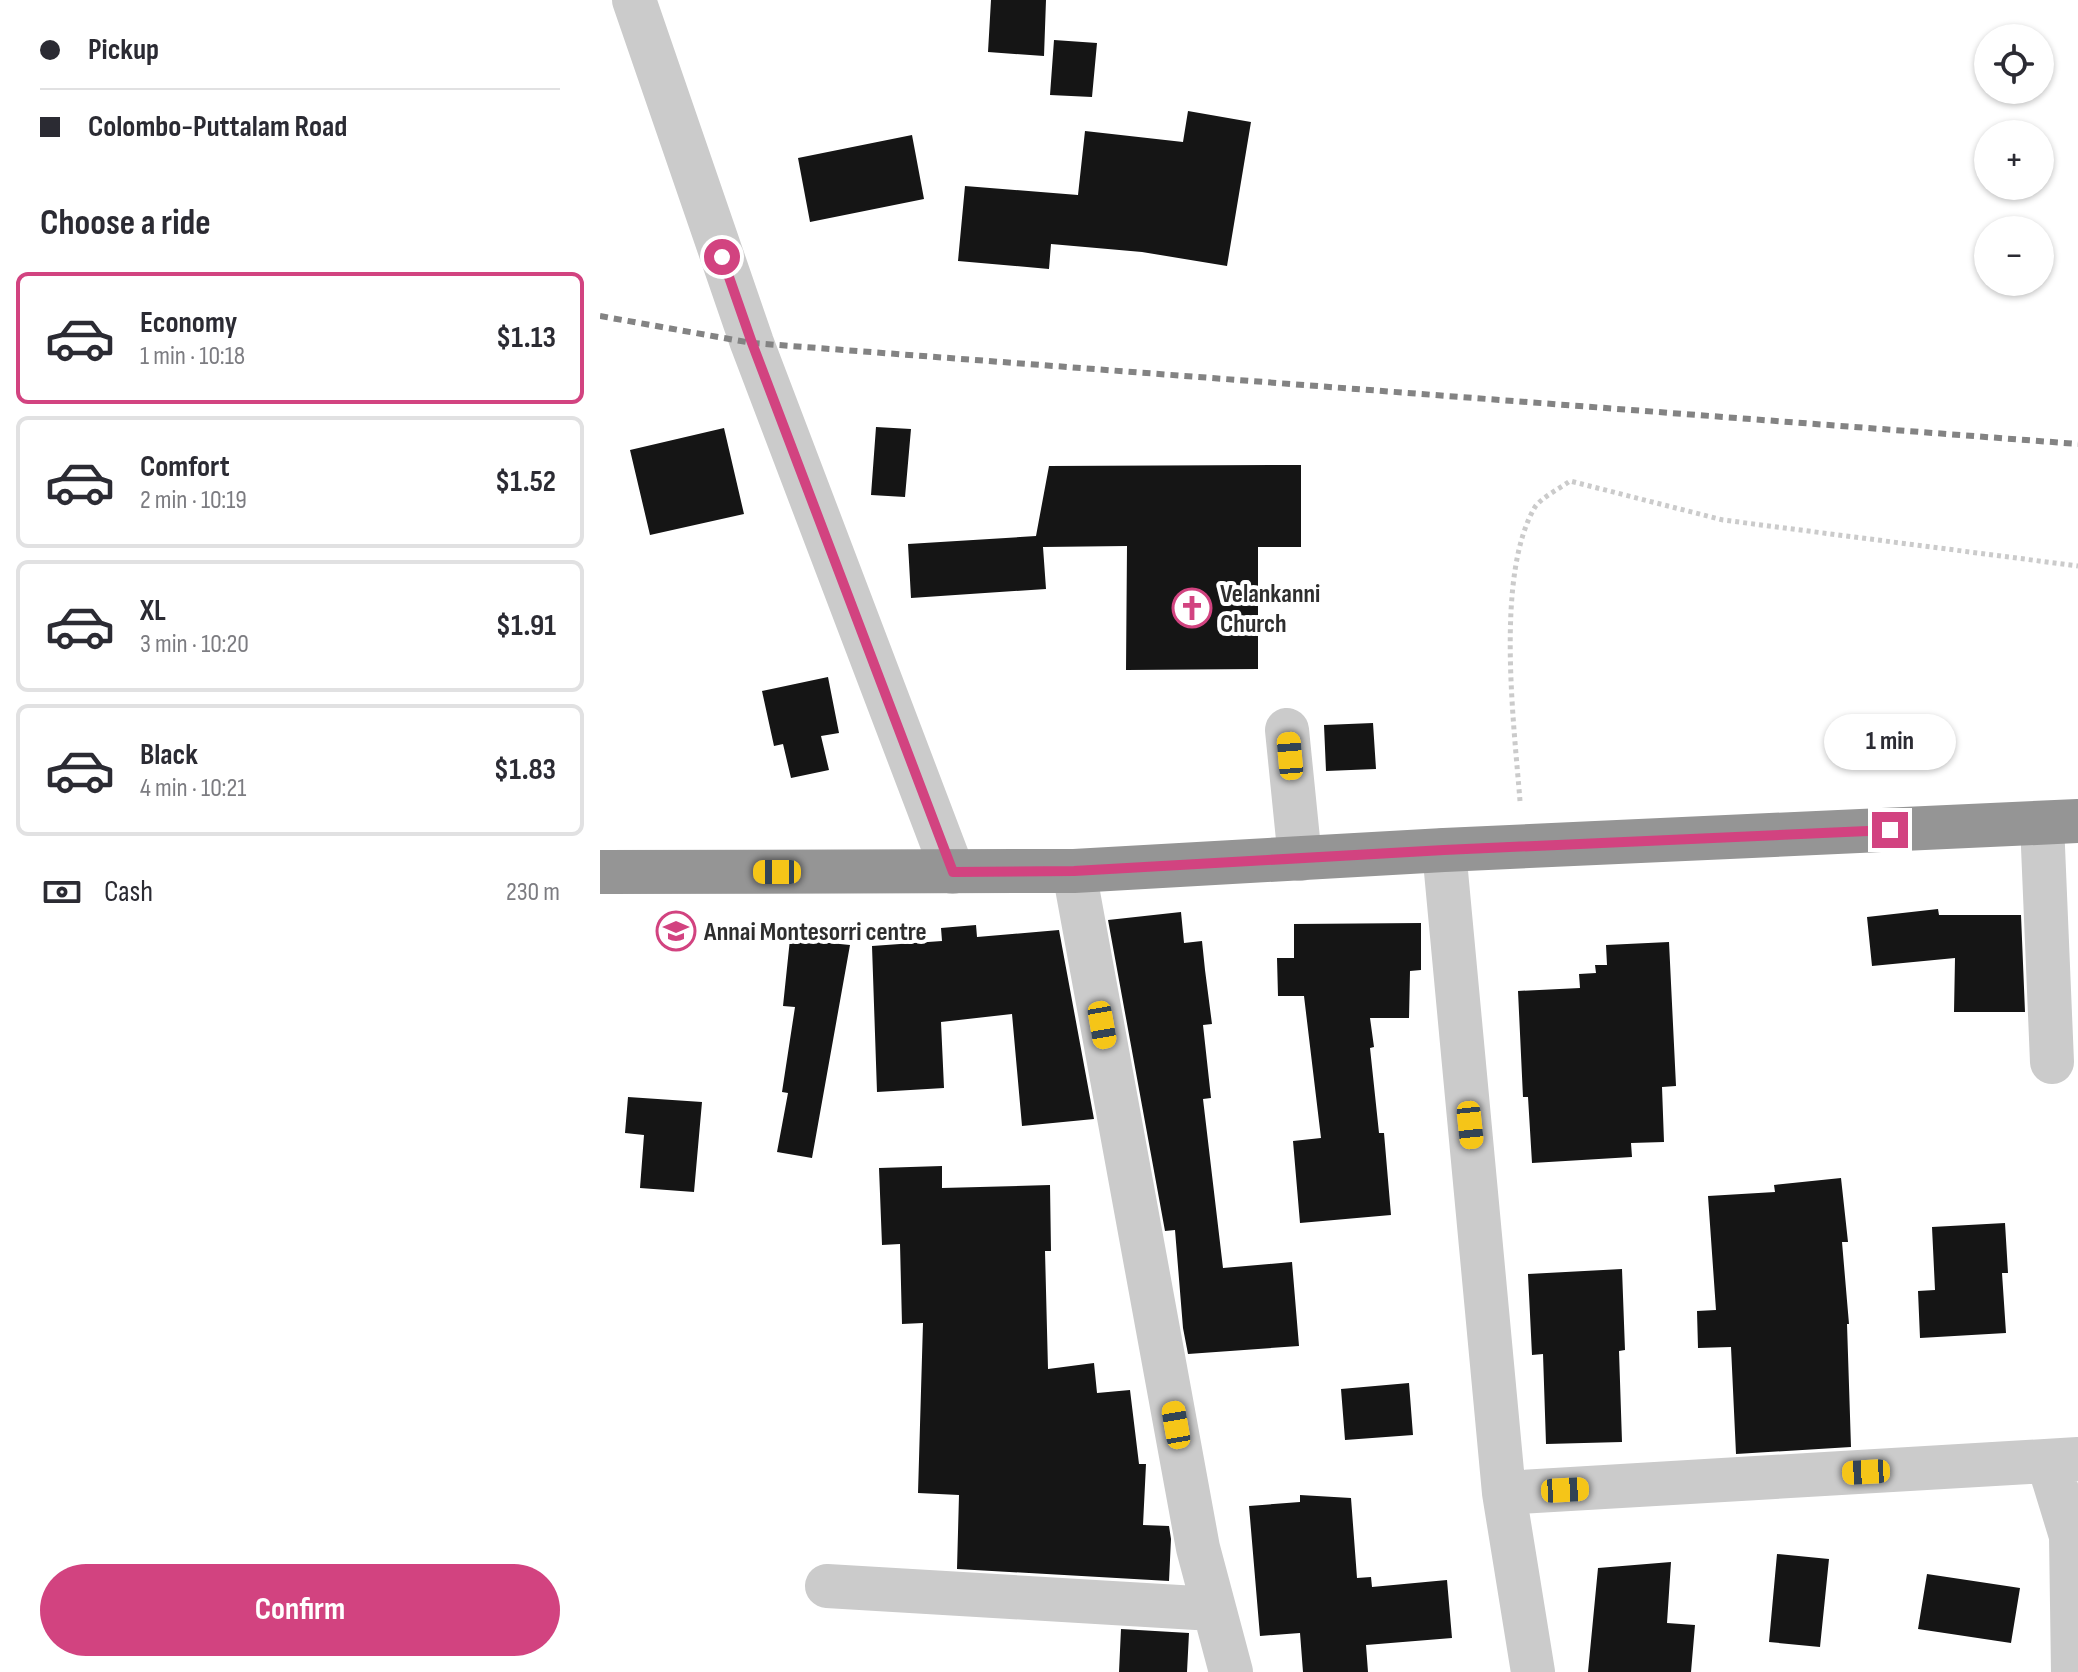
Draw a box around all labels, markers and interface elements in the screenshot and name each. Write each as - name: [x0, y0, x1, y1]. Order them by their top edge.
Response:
- map controls: [1974, 24, 2054, 296]
- button: locate: [1974, 24, 2054, 104]
- text: Pickup: [88, 32, 159, 68]
- text: Colombo-Puttalam Road: [88, 109, 347, 145]
- button: +: [1974, 120, 2054, 200]
- text: Choose a ride: [40, 202, 211, 245]
- button: −: [1974, 216, 2054, 296]
- route start: [704, 239, 740, 275]
- icon: car: [44, 302, 116, 374]
- text: Economy: [140, 305, 237, 341]
- text: $1.13: [496, 320, 556, 356]
- text: 1 min · 10:18: [140, 341, 245, 372]
- icon: car: [44, 446, 116, 518]
- text: Comfort: [140, 449, 230, 485]
- text: $1.52: [495, 464, 556, 500]
- text: 2 min · 10:19: [140, 485, 247, 516]
- place label: Velankanni Church: [1220, 579, 1320, 640]
- church icon: Velankanni Church: [1171, 587, 1213, 629]
- icon: car: [44, 590, 116, 662]
- text: XL: [140, 593, 166, 629]
- text: $1.91: [496, 608, 556, 644]
- text: 3 min · 10:20: [140, 629, 249, 660]
- callout: 1 min: [1824, 714, 1956, 770]
- text: 1 min: [1866, 726, 1914, 757]
- car: [1276, 731, 1304, 781]
- icon: car: [44, 734, 116, 806]
- text: Black: [140, 737, 198, 773]
- text: $1.83: [494, 752, 556, 788]
- text: 4 min · 10:21: [140, 773, 246, 804]
- route end: [1872, 812, 1908, 848]
- car: [753, 860, 801, 884]
- icon: cash: [40, 870, 84, 914]
- text: Cash: [104, 874, 153, 910]
- text: 230 m: [506, 877, 560, 908]
- school or university icon: Annai Montesorri centre: [655, 910, 697, 952]
- place label: Annai Montesorri centre: [703, 917, 927, 948]
- car: [1086, 999, 1118, 1051]
- car: [1456, 1100, 1484, 1150]
- car: [1160, 1399, 1192, 1451]
- car: [1841, 1459, 1891, 1485]
- car: [1540, 1477, 1590, 1503]
- button: Confirm: [40, 1564, 560, 1656]

